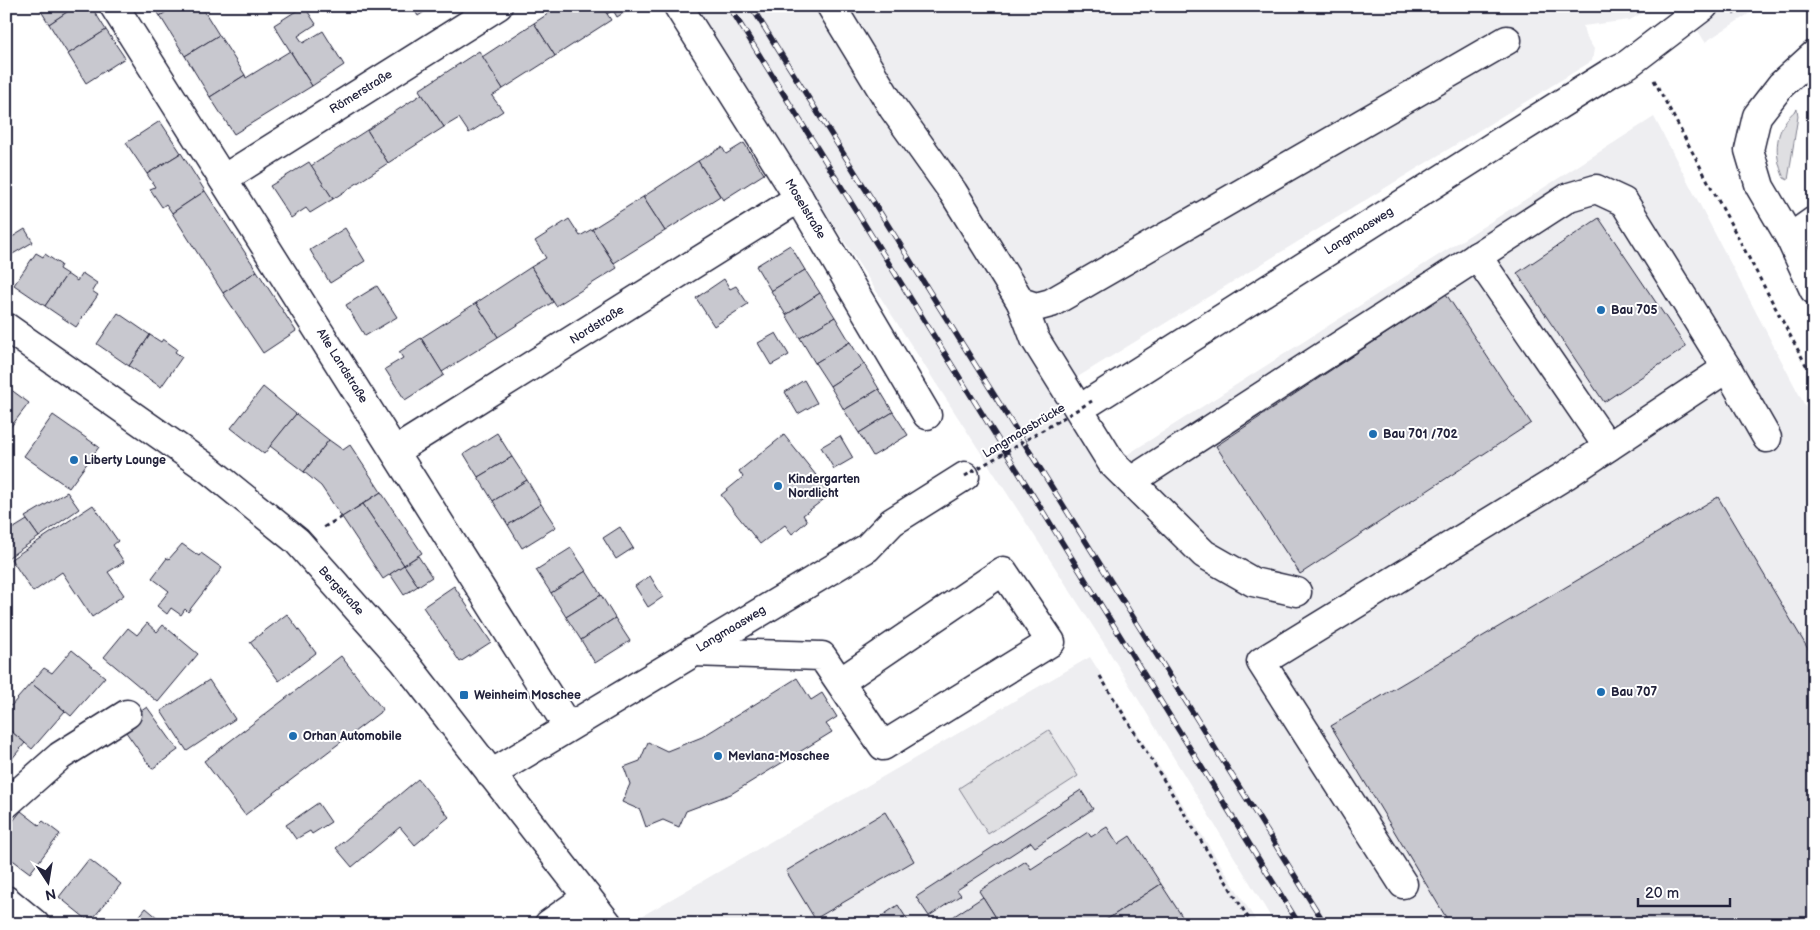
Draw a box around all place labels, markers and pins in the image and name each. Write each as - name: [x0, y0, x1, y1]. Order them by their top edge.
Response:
- place label: Bau 705: [1611, 303, 1657, 318]
- marker: Bau 705: [1595, 304, 1607, 316]
- place label: Bau 701 /702: [1383, 427, 1459, 442]
- marker: Bau 701 /702: [1367, 428, 1379, 440]
- place label: Liberty Lounge: [84, 453, 166, 468]
- marker: Liberty Lounge: [68, 454, 80, 466]
- place label: Kindergarten Nordlicht: [788, 472, 860, 501]
- marker: Kindergarten Nordlicht: [772, 480, 784, 492]
- place label: Bau 707: [1611, 685, 1657, 700]
- marker: Bau 707: [1595, 686, 1607, 698]
- place label: Weinheim Moschee: [474, 688, 581, 703]
- marker: Weinheim Moschee: [458, 689, 470, 701]
- place label: Orhan Automobile: [303, 729, 402, 744]
- marker: Orhan Automobile: [287, 730, 299, 742]
- place label: Mevlana-Moschee: [728, 749, 829, 764]
- marker: Mevlana-Moschee: [712, 750, 724, 762]

